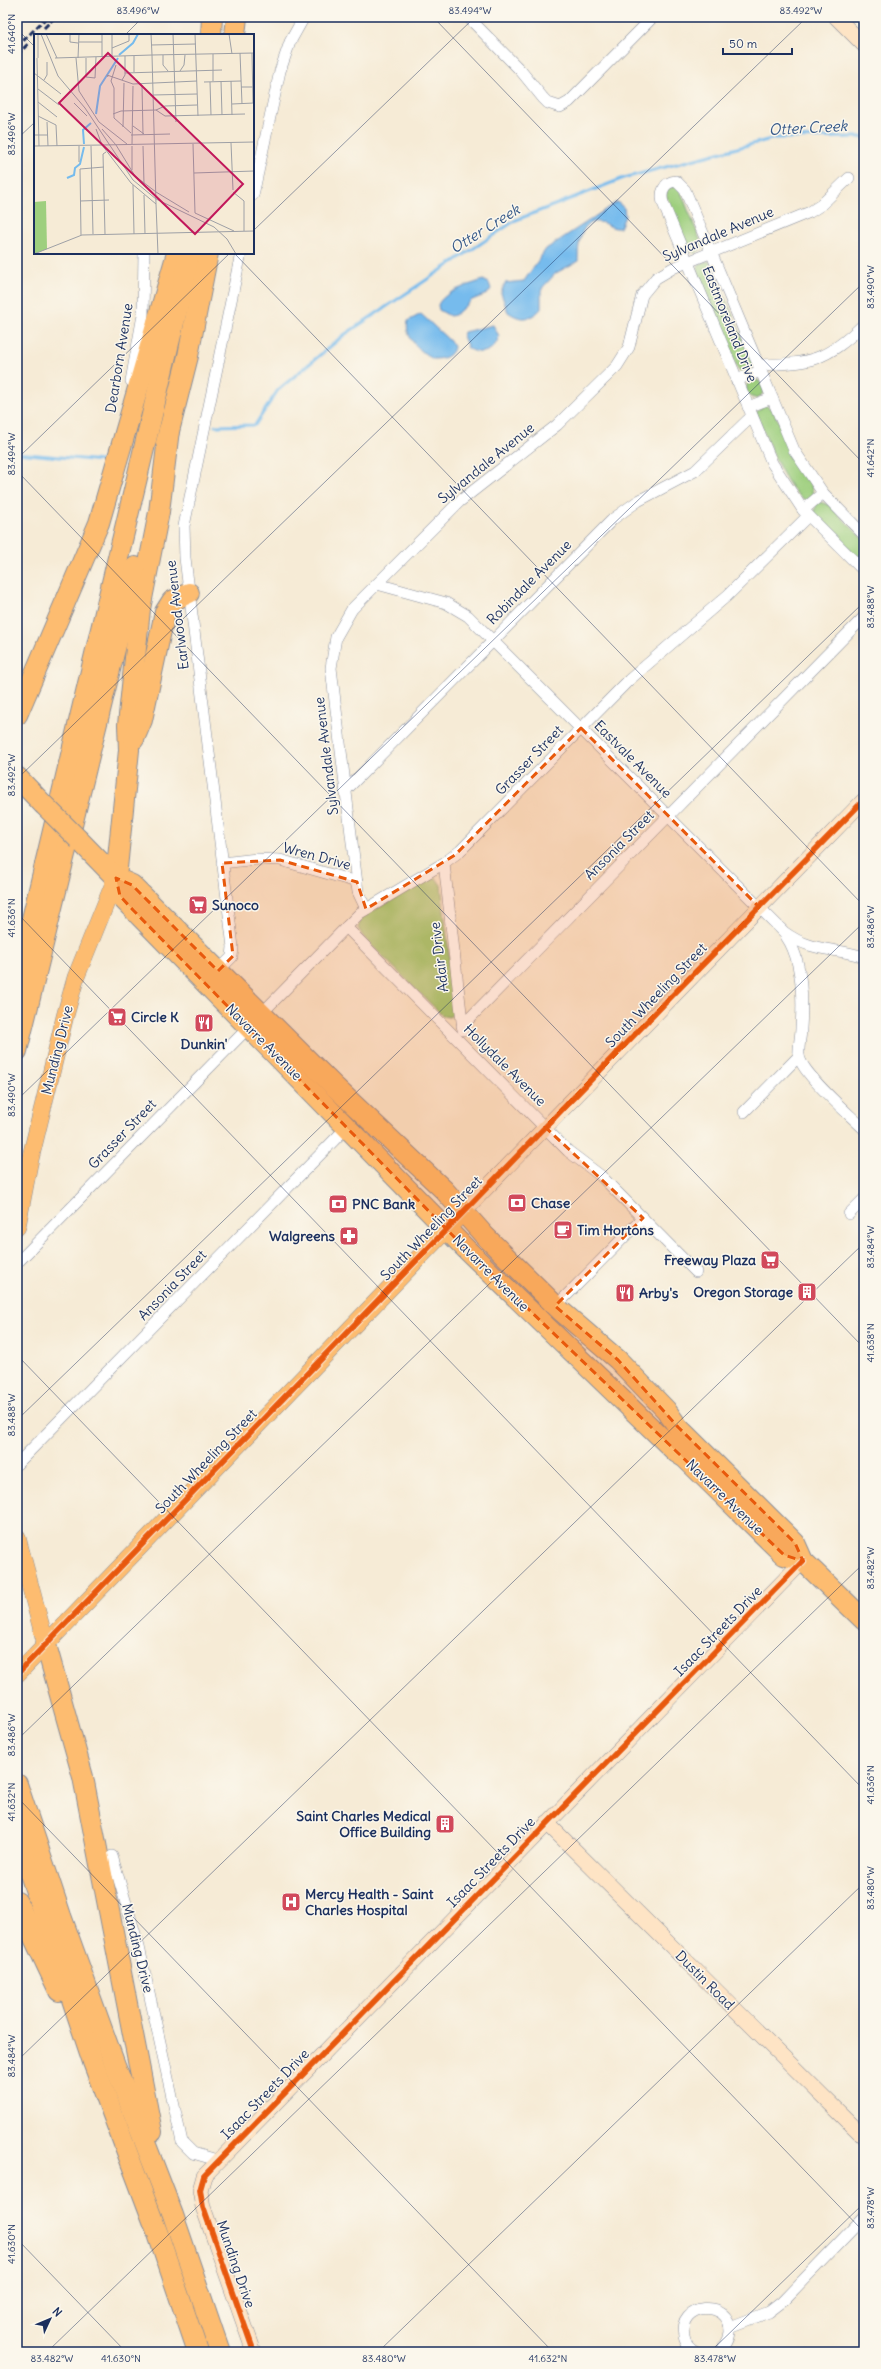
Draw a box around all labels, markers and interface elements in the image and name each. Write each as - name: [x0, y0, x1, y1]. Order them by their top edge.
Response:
- text: 83.496°W: [116, 4, 160, 17]
- text: 83.494°W: [448, 4, 492, 17]
- text: 83.492°W: [780, 4, 822, 17]
- text: 41.640°N: [5, 14, 18, 54]
- scale bar: [723, 30, 792, 56]
- inset map: [34, 34, 254, 254]
- text: 50 m: [729, 36, 758, 51]
- text: 83.496°W: [5, 112, 18, 156]
- water label: Otter Creek: [768, 116, 849, 139]
- water label: Otter Creek: [446, 199, 524, 257]
- street label: Sylvandale Avenue: [660, 202, 776, 266]
- street label: Eastmoreland Drive: [698, 263, 762, 385]
- text: 83.490°W: [864, 265, 877, 309]
- street label: Dearborn Avenue: [101, 302, 137, 414]
- street label: Sylvandale Avenue: [434, 419, 538, 507]
- text: 83.494°W: [5, 432, 18, 476]
- text: 41.642°N: [864, 439, 877, 478]
- street label: Robindale Avenue: [483, 536, 575, 628]
- street label: Earlwood Avenue: [161, 559, 193, 671]
- text: 83.488°W: [864, 585, 877, 629]
- street label: Sylvandale Avenue: [310, 696, 342, 816]
- street label: Eastvale Avenue: [590, 716, 676, 802]
- street label: Grasser Street: [491, 721, 567, 799]
- text: 83.492°W: [5, 754, 18, 796]
- street label: Ansonia Street: [580, 806, 658, 884]
- street label: Wren Drive: [281, 838, 353, 874]
- supermarket icon: Sunoco: [187, 894, 209, 916]
- place label: Sunoco: [212, 896, 259, 914]
- text: 41.636°N: [5, 898, 18, 938]
- text: 83.486°W: [864, 905, 877, 949]
- street label: Adair Drive: [426, 921, 452, 993]
- street label: South Wheeling Street: [601, 939, 711, 1051]
- street label: Navarre Avenue: [222, 1000, 306, 1084]
- street label: Munding Drive: [37, 1004, 77, 1096]
- supermarket icon: Circle K: [106, 1006, 128, 1028]
- place label: Circle K: [131, 1008, 179, 1026]
- restaurant icon: Dunkin': [193, 1012, 215, 1034]
- street label: Hollydale Avenue: [460, 1020, 550, 1110]
- place label: Dunkin': [180, 1035, 228, 1053]
- text: 83.490°W: [5, 1073, 18, 1117]
- street label: Grasser Street: [84, 1095, 160, 1173]
- street label: South Wheeling Street: [376, 1172, 486, 1284]
- bank icon: Chase: [506, 1192, 528, 1214]
- bank icon: PNC Bank: [327, 1193, 349, 1215]
- place label: Chase: [531, 1194, 571, 1212]
- place label: PNC Bank: [352, 1195, 415, 1213]
- cafe icon: Tim Hortons: [552, 1219, 574, 1241]
- place label: Tim Hortons: [577, 1221, 654, 1239]
- pharmacy icon: Walgreens: [338, 1225, 360, 1247]
- text: 83.484°W: [864, 1225, 877, 1269]
- place label: Walgreens: [269, 1227, 336, 1245]
- street label: Navarre Avenue: [449, 1231, 533, 1315]
- street label: Ansonia Street: [134, 1246, 210, 1324]
- supermarket icon: Freeway Plaza: [759, 1249, 781, 1271]
- place label: Freeway Plaza: [664, 1251, 756, 1269]
- building icon: Oregon Storage: [796, 1281, 818, 1303]
- restaurant icon: Arby's: [614, 1282, 636, 1304]
- place label: Oregon Storage: [693, 1283, 793, 1301]
- place label: Arby's: [639, 1284, 679, 1302]
- text: 41.638°N: [864, 1323, 877, 1363]
- text: 83.488°W: [5, 1393, 18, 1437]
- street label: South Wheeling Street: [151, 1405, 261, 1517]
- street label: Navarre Avenue: [682, 1455, 768, 1539]
- text: 83.482°W: [864, 1547, 877, 1589]
- street label: Isaac Streets Drive: [670, 1582, 766, 1680]
- text: 83.486°W: [5, 1713, 18, 1757]
- text: 41.636°N: [864, 1765, 877, 1805]
- text: 41.632°N: [5, 1783, 18, 1821]
- place label: Saint Charles Medical Office Building: [296, 1807, 431, 1841]
- building icon: Saint Charles Medical Office Building: [434, 1813, 456, 1835]
- street label: Isaac Streets Drive: [443, 1813, 539, 1911]
- text: 83.480°W: [864, 1866, 877, 1910]
- place label: Mercy Health - Saint Charles Hospital: [305, 1885, 434, 1919]
- hospital icon: Mercy Health - Saint Charles Hospital: [280, 1891, 302, 1913]
- street label: Munding Drive: [118, 1902, 158, 1994]
- street label: Dustin Road: [672, 1947, 738, 2013]
- text: 83.484°W: [5, 2034, 18, 2078]
- street label: Isaac Streets Drive: [217, 2045, 313, 2143]
- text: 83.478°W: [864, 2187, 877, 2229]
- street label: Munding Drive: [213, 2218, 259, 2310]
- text: 41.630°N: [5, 2224, 18, 2264]
- north arrow: [30, 2299, 70, 2339]
- text: N: [50, 2304, 65, 2320]
- text: 83.482°W: [31, 2352, 73, 2365]
- text: 41.630°N: [101, 2352, 141, 2365]
- text: 83.480°W: [362, 2352, 406, 2365]
- text: 41.632°N: [529, 2352, 567, 2365]
- text: 83.478°W: [694, 2352, 736, 2365]

